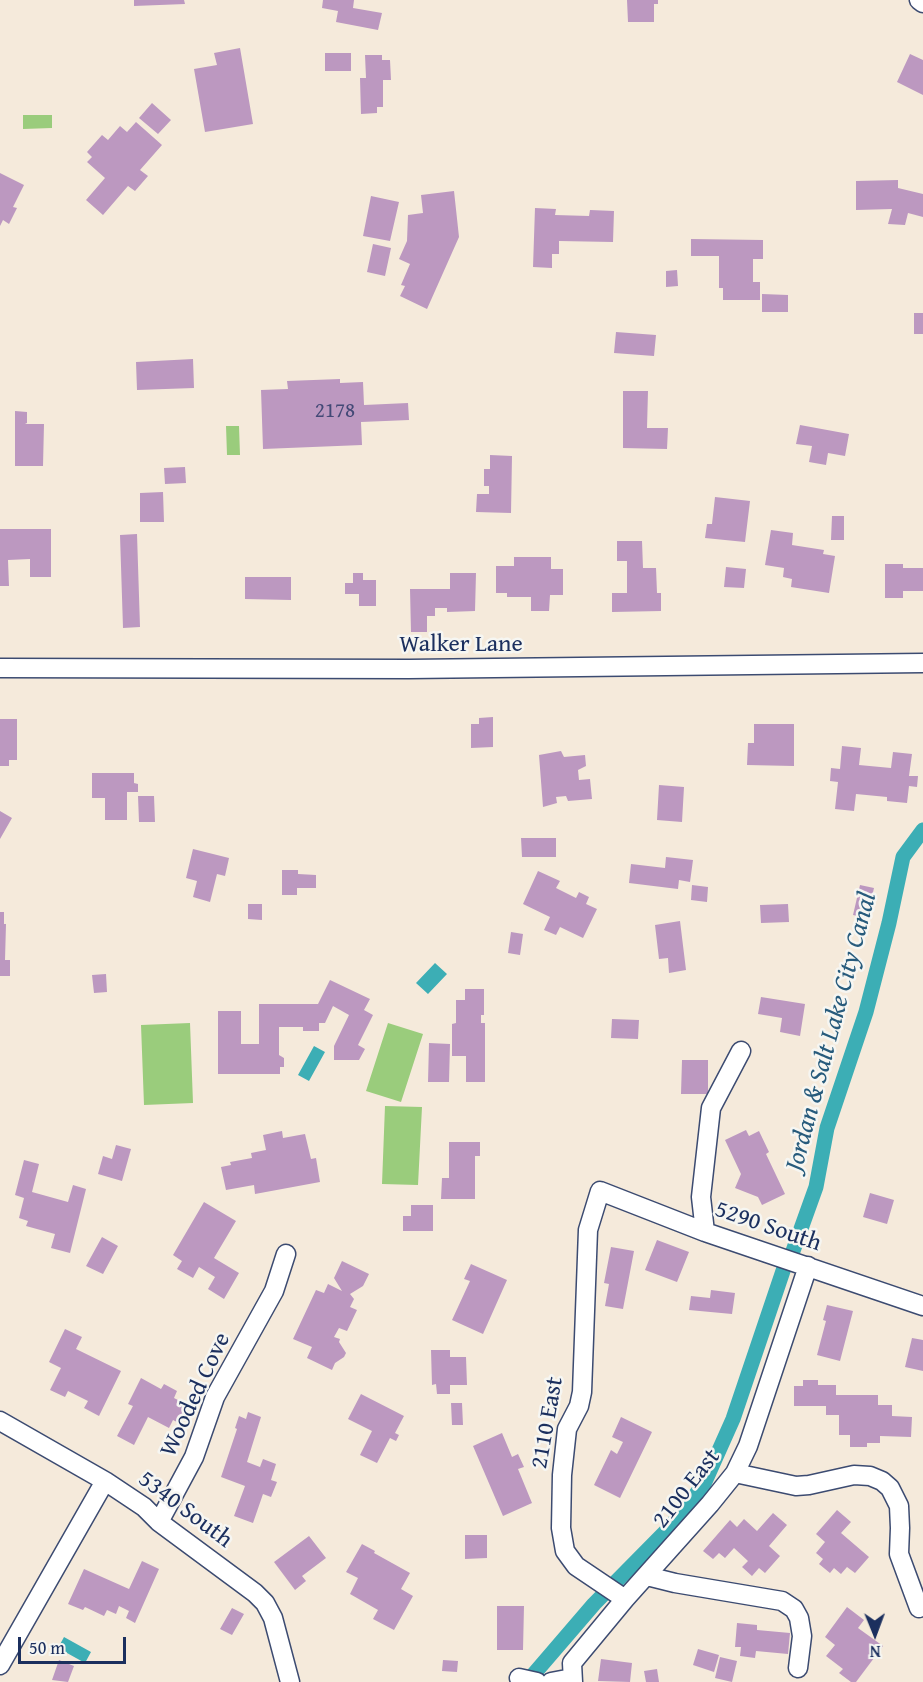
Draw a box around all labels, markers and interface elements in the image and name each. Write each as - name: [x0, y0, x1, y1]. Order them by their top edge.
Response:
- house number: 2178: [315, 399, 355, 425]
- street label: Walker Lane: [399, 631, 523, 659]
- water label: Jordan & Salt Lake City Canal: [780, 889, 884, 1175]
- street label: 5290 South: [711, 1195, 825, 1259]
- street label: Wooded Cove: [155, 1328, 237, 1462]
- street label: 2110 East: [526, 1375, 570, 1471]
- street label: 2100 East: [647, 1443, 727, 1535]
- street label: 5340 South: [132, 1465, 238, 1555]
- north arrow: [845, 1604, 905, 1664]
- scale bar: [21, 1625, 129, 1663]
- text: 50 m: [29, 1634, 65, 1661]
- text: N: [870, 1640, 881, 1664]

